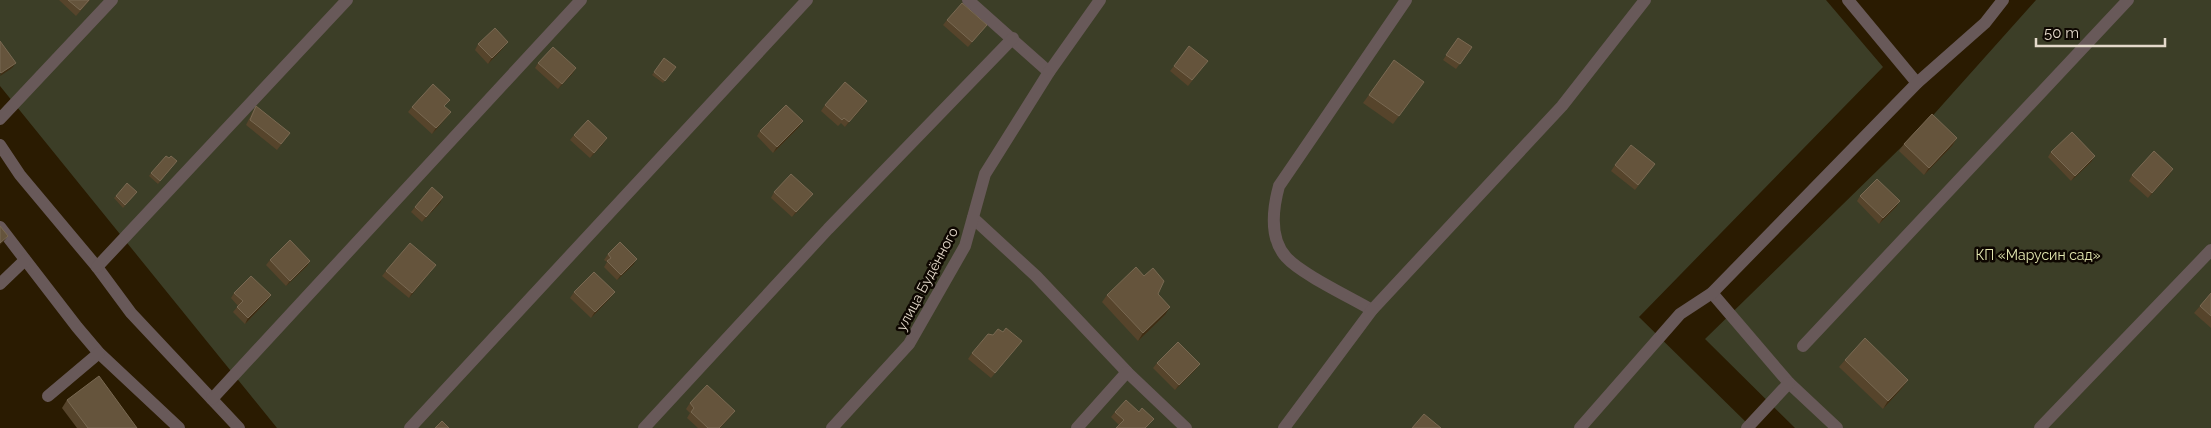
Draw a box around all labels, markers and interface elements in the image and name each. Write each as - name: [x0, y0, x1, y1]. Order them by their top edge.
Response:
- scale bar: [2036, 15, 2165, 47]
- text: 50 m: [2044, 24, 2079, 42]
- street label: улица Будённого: [893, 225, 961, 333]
- park label: КП «Марусин сад»: [1975, 247, 2101, 263]

